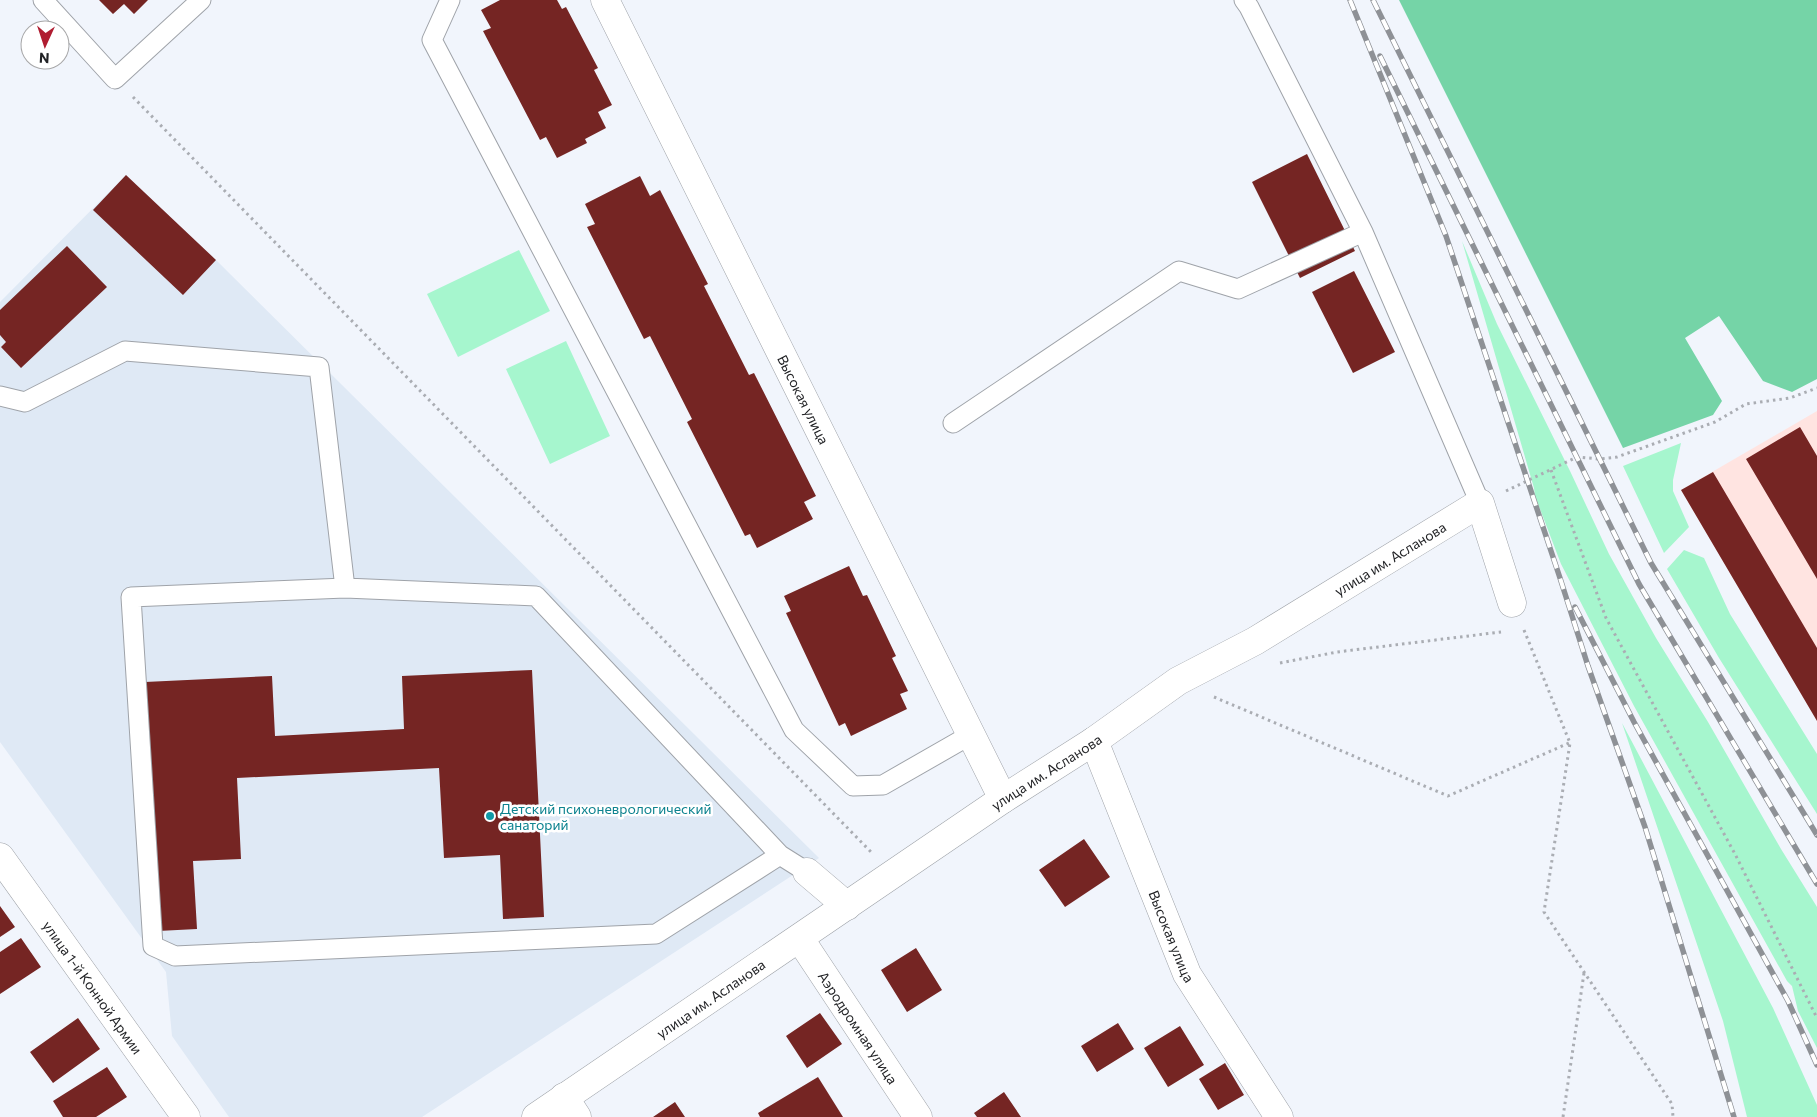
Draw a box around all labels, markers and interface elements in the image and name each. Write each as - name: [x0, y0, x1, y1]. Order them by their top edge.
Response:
- north arrow: [20, 20, 70, 70]
- text: N: [39, 50, 50, 67]
- street label: Высокая улица: [774, 352, 833, 447]
- street label: улица им. Асланова: [1331, 518, 1449, 599]
- street label: улица им. Асланова: [988, 730, 1105, 813]
- place label: Детский психоневрологический санаторий: [500, 800, 712, 833]
- marker: Детский психоневрологический санаторий: [484, 810, 496, 822]
- street label: Высокая улица: [1146, 888, 1198, 985]
- street label: улица 1-й Конной Армии: [40, 917, 147, 1057]
- street label: улица им. Асланова: [653, 955, 768, 1041]
- street label: Аэродромная улица: [815, 968, 902, 1087]

